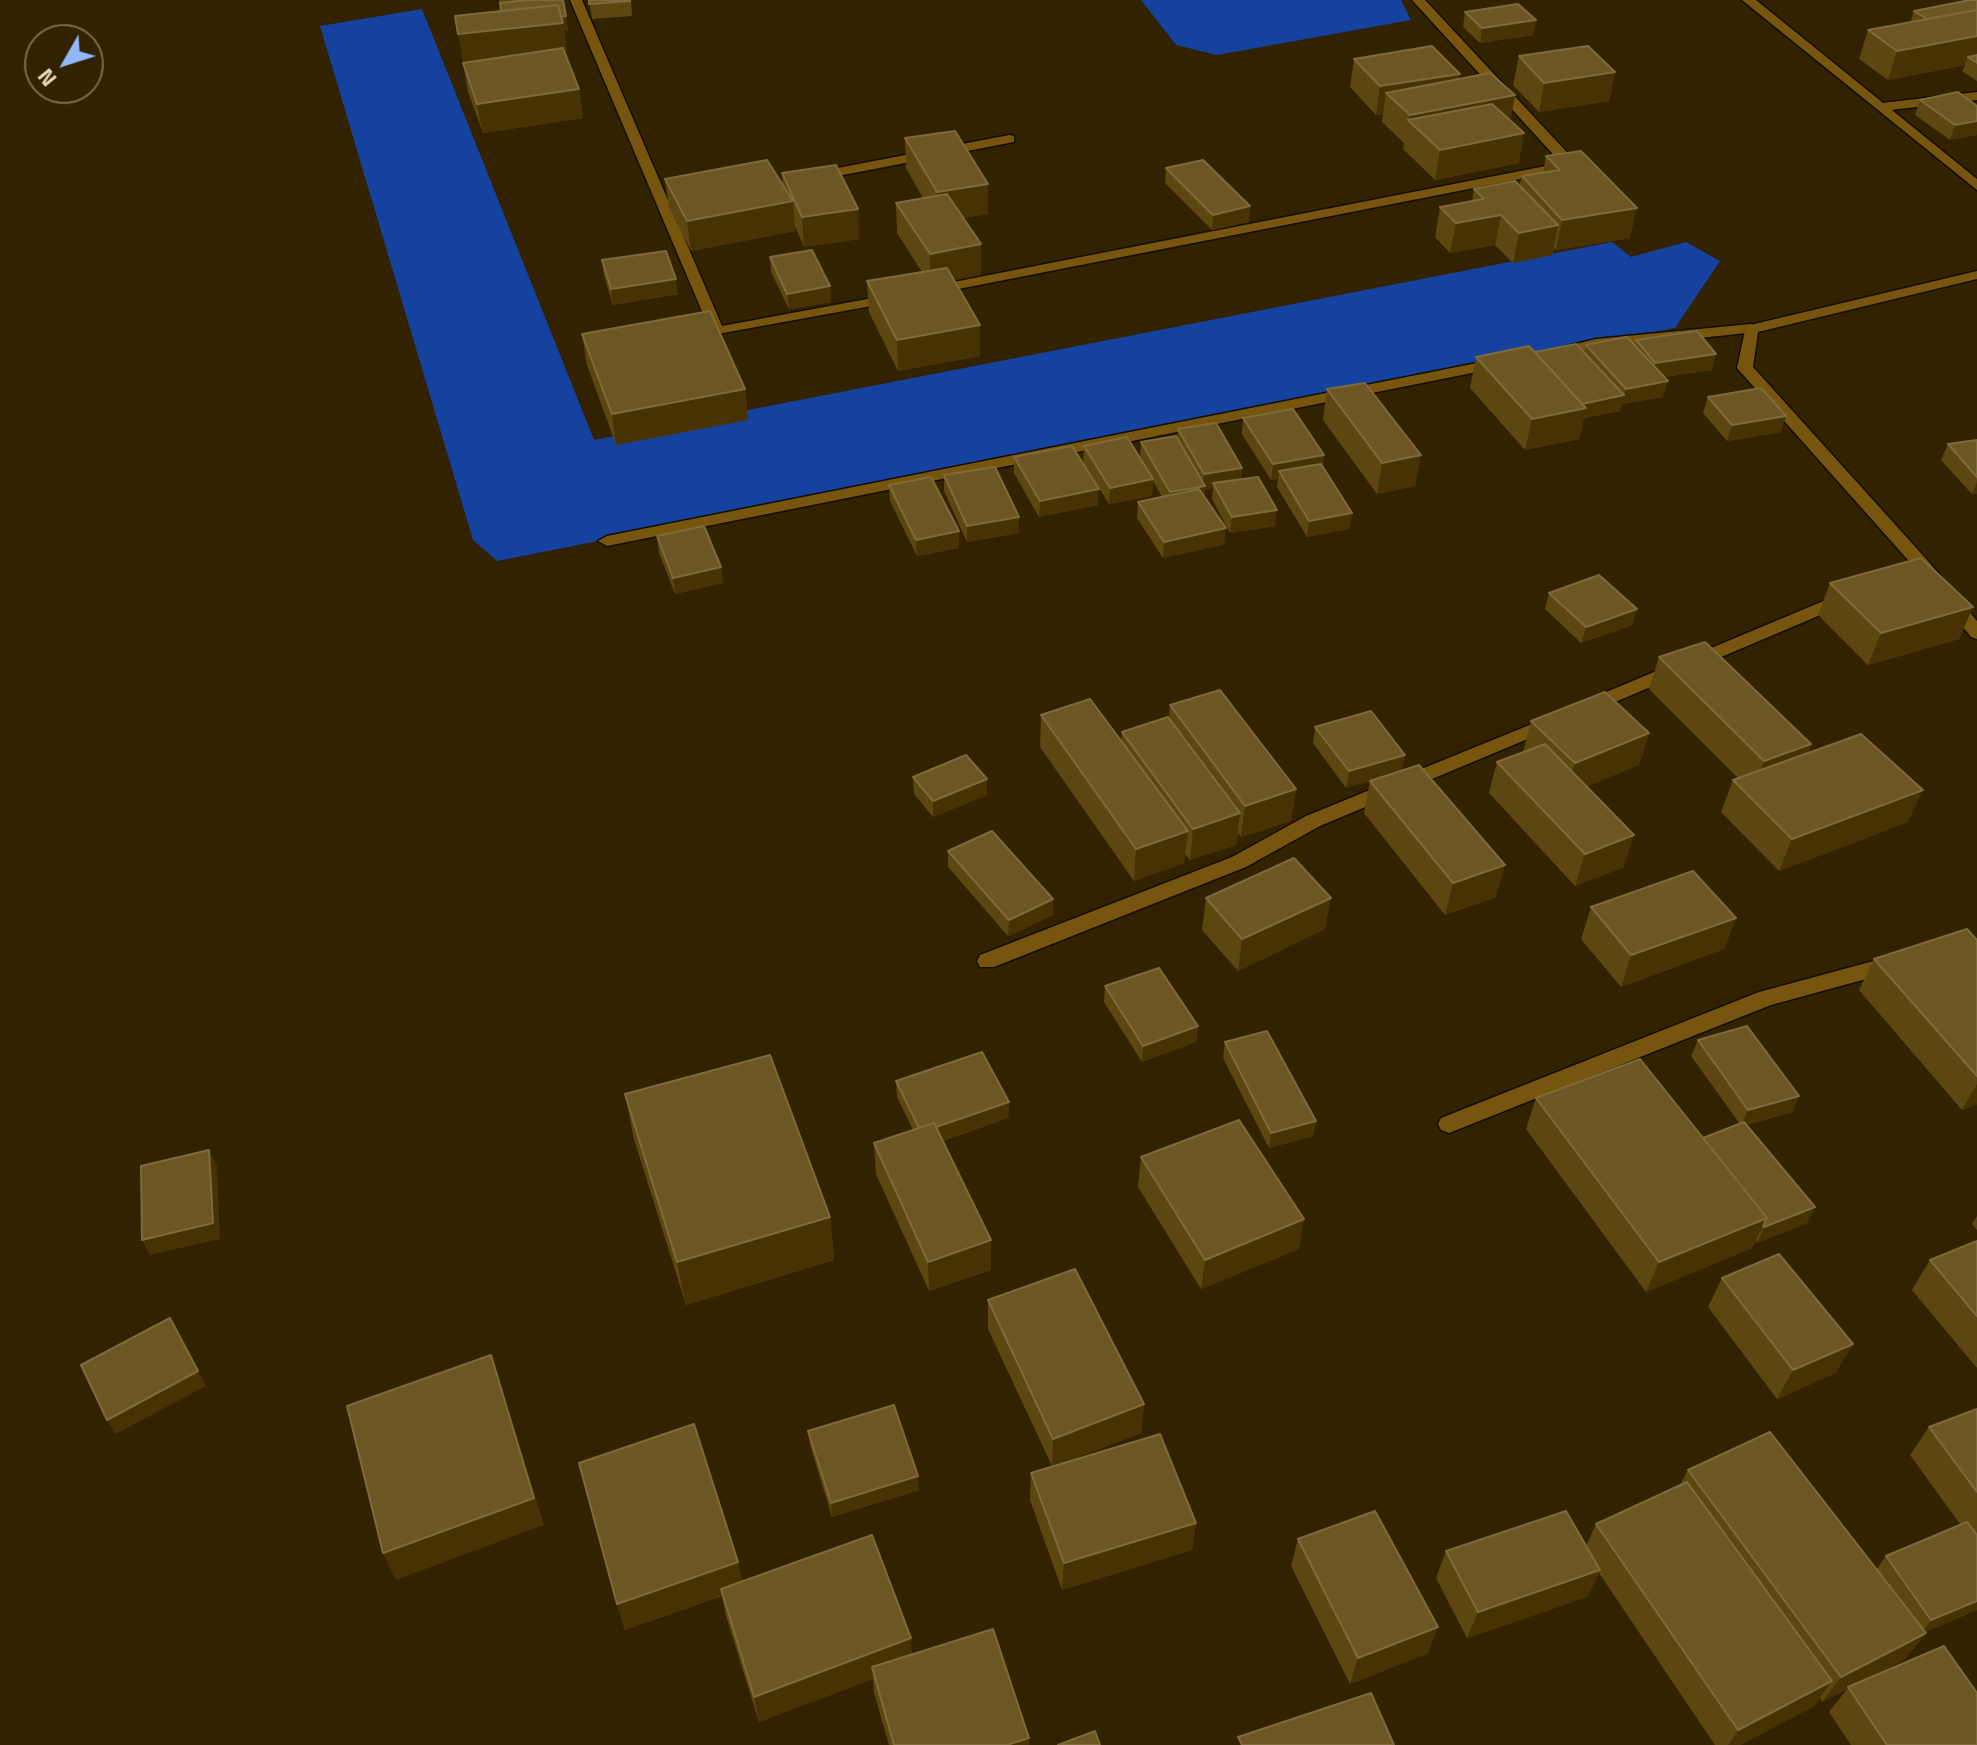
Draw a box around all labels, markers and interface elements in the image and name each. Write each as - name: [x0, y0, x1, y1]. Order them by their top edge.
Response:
- north arrow: [24, 24, 104, 104]
- text: N: [29, 61, 65, 94]

